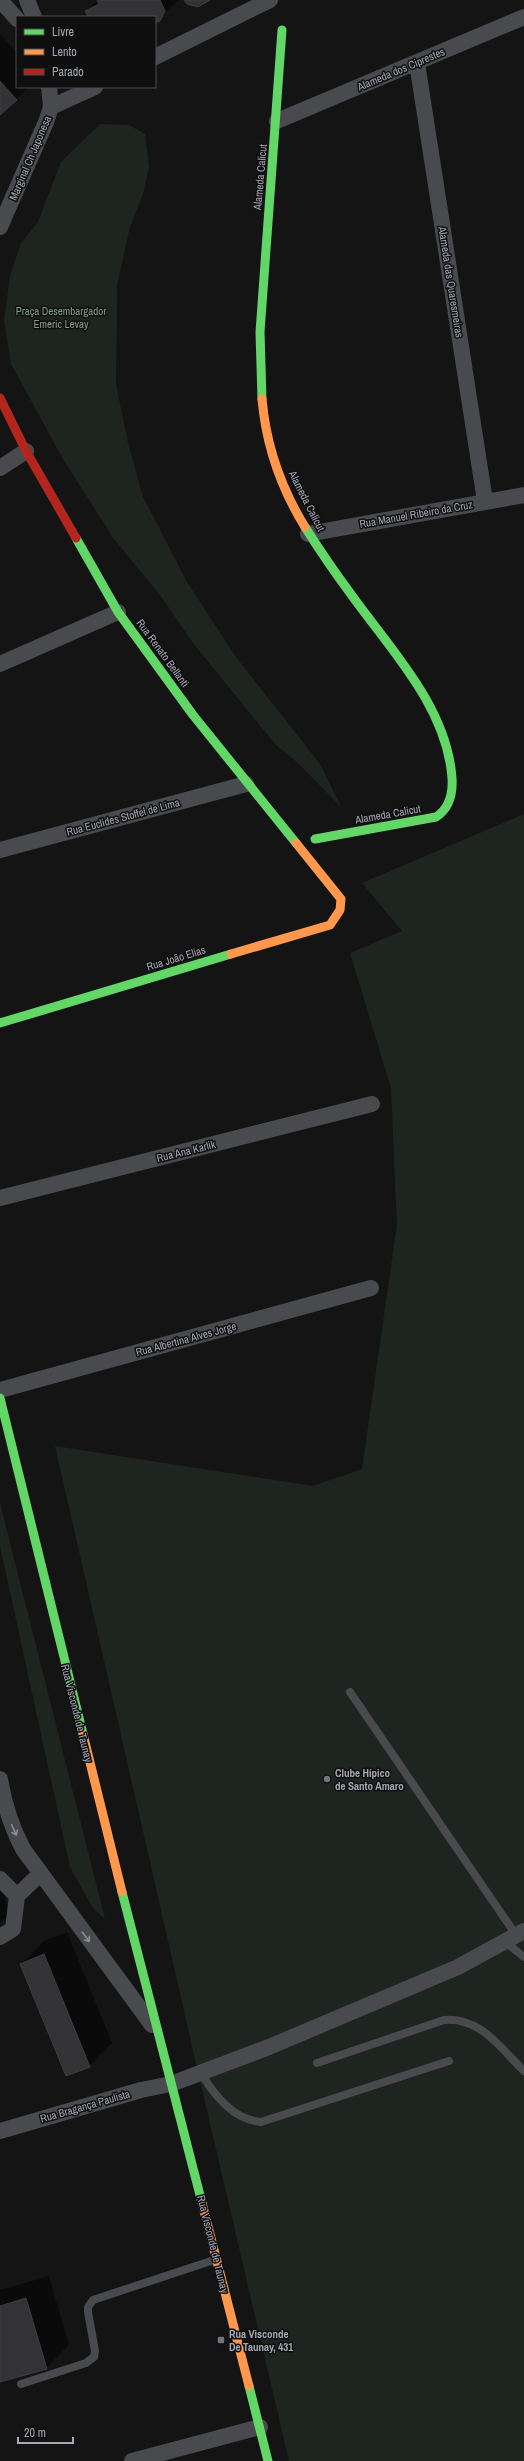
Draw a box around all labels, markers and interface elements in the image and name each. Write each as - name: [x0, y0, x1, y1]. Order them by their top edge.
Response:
- legend: [16, 16, 156, 88]
- text: Livre: [52, 24, 74, 40]
- text: Lento: [52, 44, 77, 60]
- street label: Alameda dos Ciprestes: [354, 44, 447, 94]
- text: Parado: [52, 64, 84, 80]
- street label: Marginal Ch Japonesa: [6, 113, 54, 203]
- street label: Alameda Calicut: [250, 143, 270, 212]
- street label: Alameda das Quaresmeiras: [435, 224, 467, 339]
- park label: Praça Desembargador Emeric Levay: [16, 304, 106, 331]
- street label: Alameda Calicut: [285, 467, 328, 534]
- street label: Rua Manuel Ribeiro da Cruz: [358, 497, 474, 531]
- street label: Rua Renato Bellanti: [134, 616, 192, 690]
- street label: Rua Euclides Stoffel de Lima: [65, 795, 181, 839]
- street label: Alameda Calicut: [353, 801, 422, 827]
- street label: Rua João Elias: [145, 942, 208, 974]
- street label: Rua Ana Karlik: [155, 1137, 217, 1165]
- street label: Rua Albertina Alves Jorge: [134, 1319, 238, 1359]
- street label: Rua Visconde de Taunay: [58, 1662, 96, 1764]
- place label: Clube Hípico de Santo Amaro: [335, 1766, 404, 1793]
- marker: Clube Hípico de Santo Amaro: [322, 1774, 332, 1784]
- one-way arrow: [10, 1823, 18, 1835]
- one-way arrow: [82, 1931, 91, 1942]
- street label: Rua Bragança Paulista: [38, 2086, 132, 2126]
- street label: Rua Visconde de Taunay: [194, 2193, 232, 2295]
- place label: Rua Visconde De Taunay, 431: [229, 2327, 293, 2354]
- marker: Rua Visconde De Taunay, 431: [216, 2335, 226, 2345]
- scale bar: [18, 2419, 73, 2445]
- text: 20 m: [24, 2425, 46, 2441]

